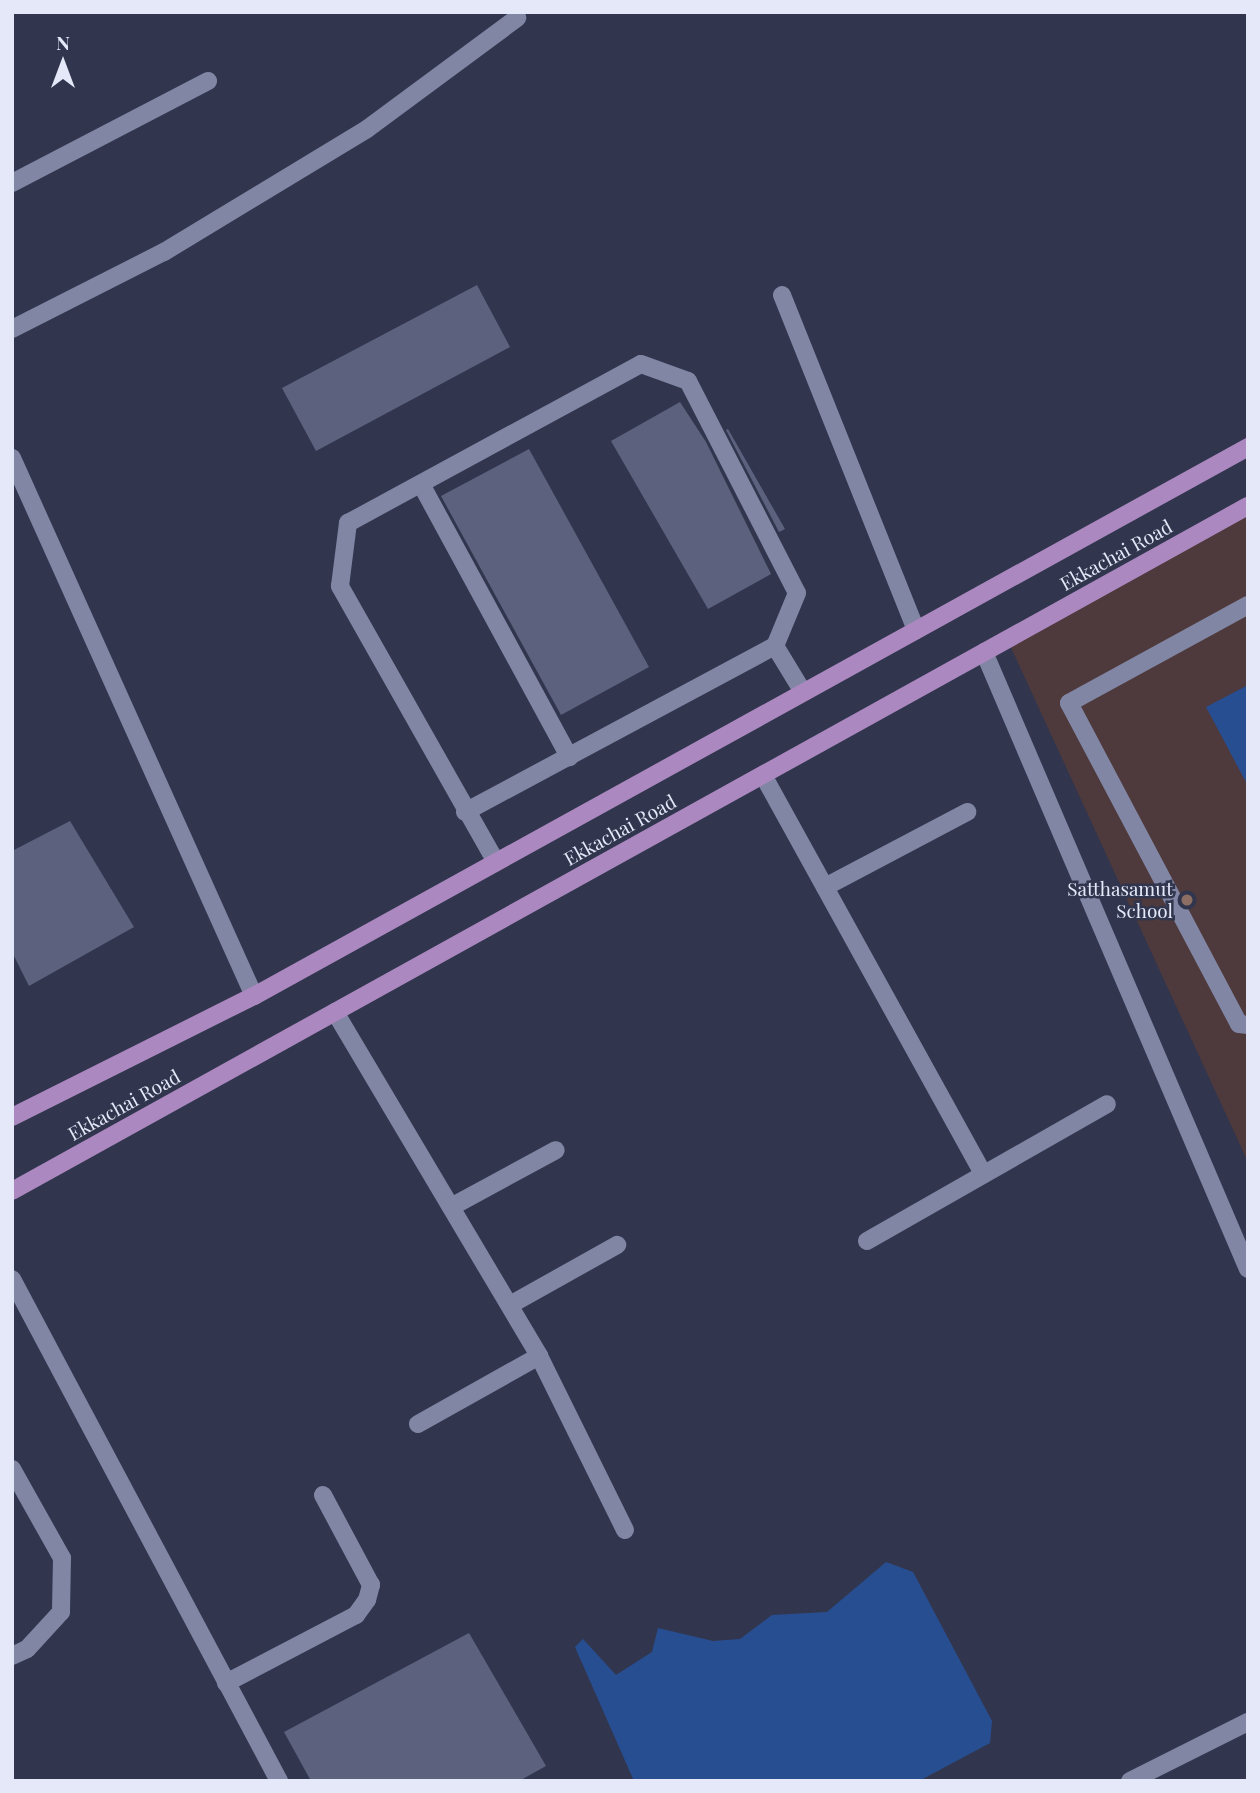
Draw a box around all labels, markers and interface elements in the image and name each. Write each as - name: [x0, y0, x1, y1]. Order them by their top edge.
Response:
- north arrow: [28, 28, 98, 98]
- text: N: [56, 29, 70, 55]
- street label: Ekkachai Road: [1056, 515, 1176, 595]
- street label: Ekkachai Road: [560, 790, 680, 870]
- place label: Satthasamut School: [1067, 878, 1173, 922]
- marker: Satthasamut School: [1179, 892, 1195, 908]
- street label: Ekkachai Road: [64, 1065, 184, 1145]

